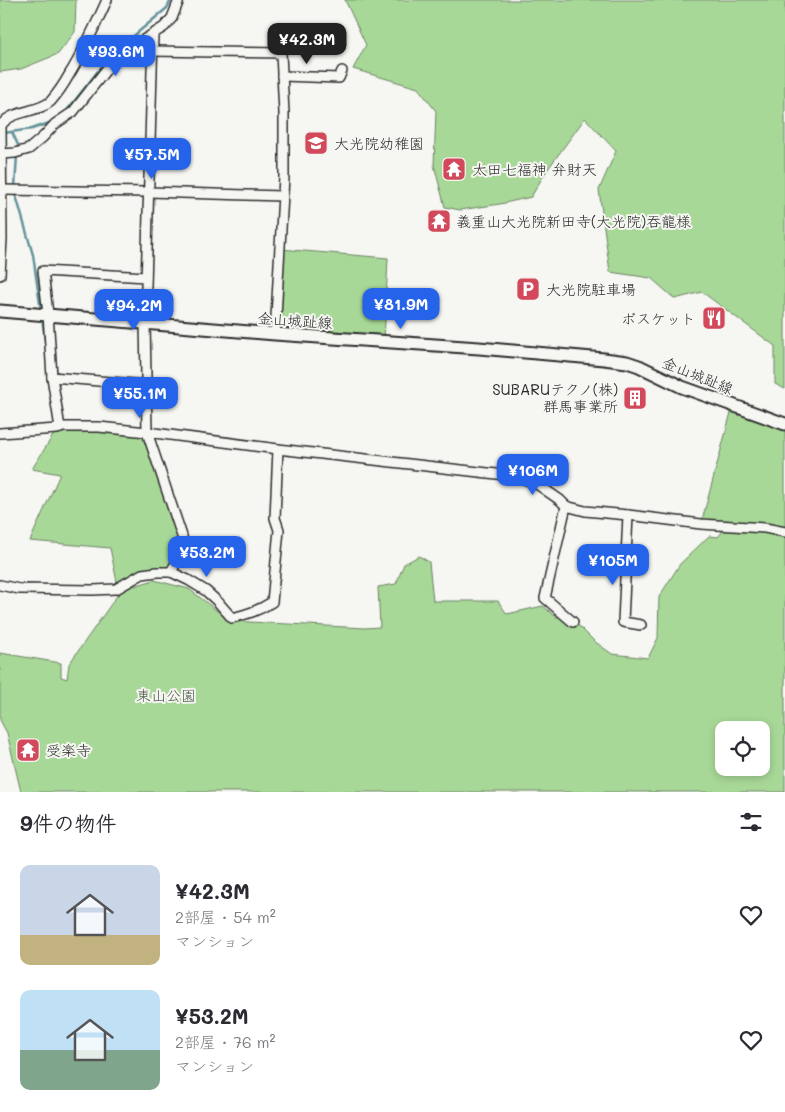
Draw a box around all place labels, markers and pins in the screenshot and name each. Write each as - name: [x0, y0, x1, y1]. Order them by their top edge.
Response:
- pin: ¥42.3M: [266, 22, 348, 65]
- pin: ¥93.6M: [75, 34, 157, 77]
- school or university icon: 大光院幼稚園: [303, 130, 329, 156]
- place label: 大光院幼稚園: [334, 133, 424, 153]
- pin: ¥57.5M: [111, 138, 193, 180]
- temple icon: 太田七福神 弁財天: [441, 156, 467, 182]
- place label: 太田七福神 弁財天: [472, 159, 597, 179]
- temple icon: 義重山大光院新田寺(大光院)吞龍様: [426, 208, 452, 234]
- place label: 義重山大光院新田寺(大光院)吞龍様: [456, 211, 691, 231]
- parking icon: 大光院駐車場: [515, 276, 541, 302]
- place label: 大光院駐車場: [546, 279, 636, 299]
- pin: ¥94.2M: [93, 288, 175, 331]
- pin: ¥81.9M: [360, 288, 442, 330]
- restaurant icon: ボスケット: [701, 305, 727, 331]
- place label: ボスケット: [621, 308, 696, 328]
- pin: ¥55.1M: [99, 376, 181, 419]
- place label: SUBARUテクノ(株) 群馬事業所: [492, 379, 618, 416]
- building icon: SUBARUテクノ(株) 群馬事業所: [622, 385, 648, 411]
- pin: ¥106M: [498, 454, 568, 496]
- pin: ¥53.2M: [166, 536, 248, 578]
- pin: ¥105M: [578, 544, 648, 586]
- temple icon: 受楽寺: [15, 737, 41, 763]
- place label: 受楽寺: [46, 740, 91, 760]

